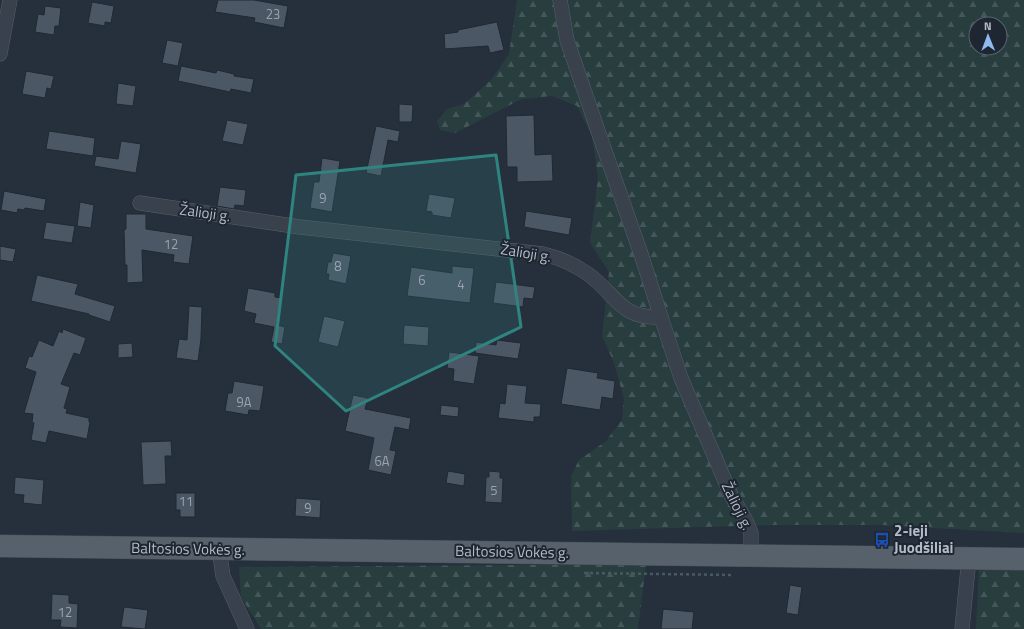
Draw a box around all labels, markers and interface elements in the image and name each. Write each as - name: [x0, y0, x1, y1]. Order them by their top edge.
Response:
- house number: 23: [266, 4, 280, 24]
- north arrow: [968, 16, 1008, 56]
- text: N: [984, 18, 992, 34]
- house number: 9: [319, 188, 327, 208]
- street label: Žalioji g.: [178, 198, 232, 227]
- house number: 12: [164, 234, 178, 254]
- street label: Žalioji g.: [499, 237, 553, 268]
- house number: 8: [334, 256, 342, 276]
- house number: 6: [418, 270, 426, 290]
- house number: 4: [457, 274, 465, 294]
- house number: 9A: [236, 392, 252, 412]
- house number: 6A: [374, 451, 390, 471]
- street label: Žalioji g.: [716, 478, 759, 534]
- house number: 5: [490, 480, 498, 500]
- house number: 11: [179, 491, 193, 511]
- house number: 9: [304, 498, 312, 518]
- place label: 2-ieji Juodšiliai: [894, 519, 953, 559]
- bus stop icon: 2-ieji Juodšiliai: [873, 531, 891, 549]
- street label: Baltosios Vokės g.: [131, 536, 245, 561]
- street label: Baltosios Vokės g.: [455, 539, 569, 564]
- house number: 12: [58, 602, 72, 622]

